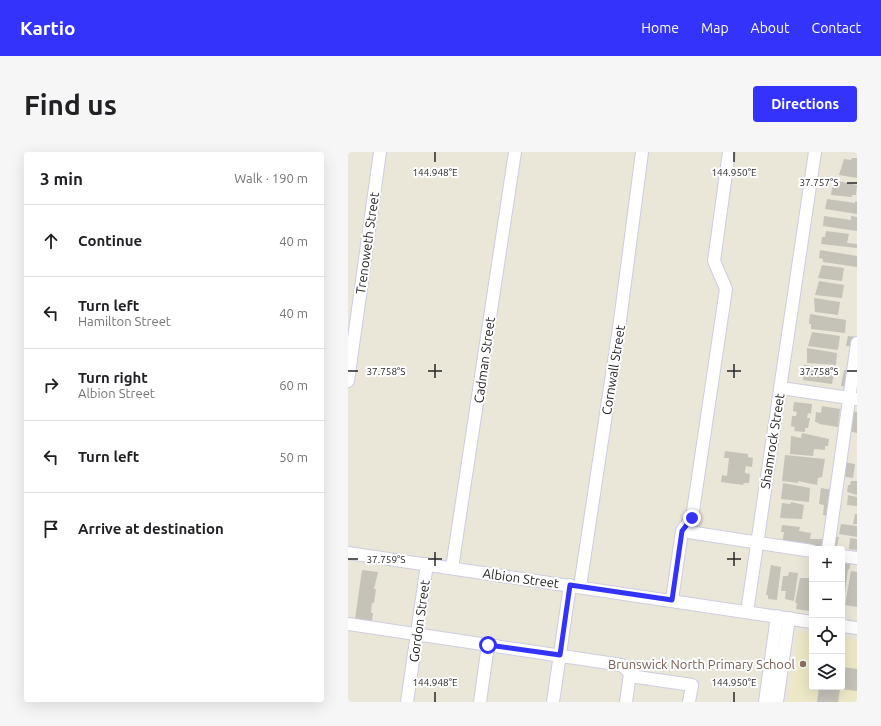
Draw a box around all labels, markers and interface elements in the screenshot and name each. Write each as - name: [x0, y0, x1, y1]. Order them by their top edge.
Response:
- text: Kartio: [20, 17, 76, 39]
- text: Home: [641, 20, 679, 36]
- text: Map: [701, 20, 729, 36]
- text: About: [751, 20, 790, 36]
- text: Contact: [812, 20, 861, 36]
- button: Directions: [753, 86, 857, 122]
- text: Find us: [24, 89, 117, 120]
- text: 144.948°E: [412, 167, 458, 178]
- text: 144.950°E: [711, 167, 757, 178]
- text: 3 min: [40, 169, 83, 188]
- text: Walk · 190 m: [234, 171, 308, 185]
- text: 37.757°S: [799, 177, 839, 188]
- street label: Trenoweth Street: [353, 191, 381, 295]
- icon: ahead: [40, 230, 62, 252]
- text: Continue: [78, 232, 142, 249]
- text: 40 m: [279, 234, 308, 248]
- text: Turn left: [78, 297, 139, 314]
- icon: left: [40, 302, 62, 324]
- text: 40 m: [279, 306, 308, 320]
- text: Hamilton Street: [78, 314, 171, 328]
- street label: Cadman Street: [471, 316, 497, 404]
- street label: Cornwall Street: [599, 324, 627, 416]
- text: 37.758°S: [366, 366, 406, 377]
- text: 37.758°S: [799, 366, 839, 377]
- text: Turn right: [78, 369, 148, 386]
- icon: right: [40, 374, 62, 396]
- text: 60 m: [279, 378, 308, 392]
- text: Albion Street: [78, 386, 155, 400]
- street label: Shamrock Street: [758, 392, 786, 490]
- icon: left: [40, 446, 62, 468]
- text: Turn left: [78, 448, 139, 465]
- text: 50 m: [279, 450, 308, 464]
- route end: [683, 509, 701, 527]
- icon: arrive: [40, 518, 62, 540]
- text: Arrive at destination: [78, 520, 224, 537]
- map controls: [809, 546, 845, 690]
- button: +: [809, 546, 845, 582]
- text: 37.759°S: [366, 554, 406, 565]
- street label: Albion Street: [482, 566, 560, 590]
- street label: Gordon Street: [406, 579, 432, 663]
- button: −: [809, 582, 845, 618]
- button: locate: [809, 618, 845, 654]
- route start: [479, 636, 497, 654]
- button: layers: [809, 654, 845, 690]
- place label: Brunswick North Primary School: [608, 657, 796, 671]
- marker: Brunswick North Primary School: [798, 659, 808, 669]
- text: 144.948°E: [412, 677, 458, 688]
- text: 144.950°E: [711, 677, 757, 688]

